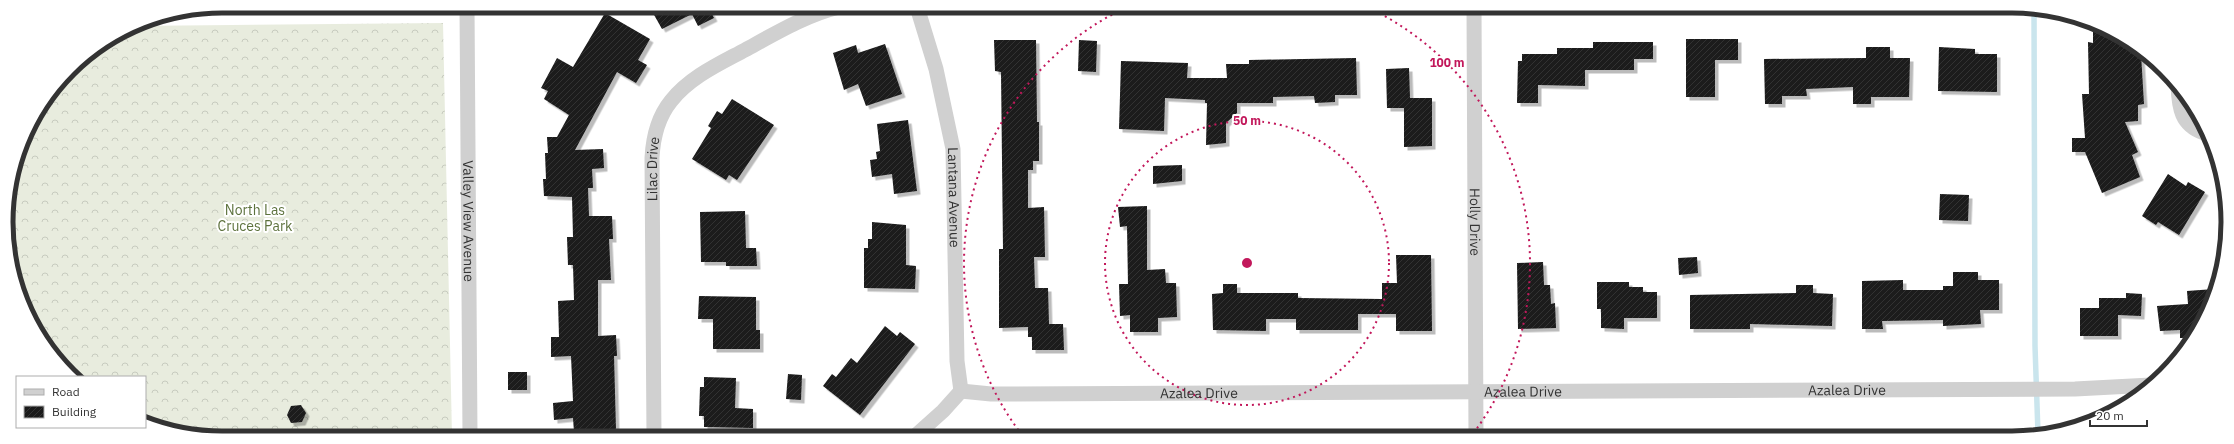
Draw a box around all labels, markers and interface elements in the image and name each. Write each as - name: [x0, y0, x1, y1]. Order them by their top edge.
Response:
- text: 100 m: [1429, 55, 1465, 70]
- text: 50 m: [1233, 113, 1261, 128]
- street label: Lilac Drive: [643, 135, 664, 201]
- street label: Lantana Avenue: [944, 147, 964, 248]
- street label: Valley View Avenue: [459, 160, 478, 282]
- street label: Holly Drive: [1466, 188, 1484, 256]
- park label: North Las Cruces Park: [218, 201, 293, 235]
- centre of rings: [1240, 256, 1254, 270]
- legend: [16, 376, 146, 428]
- street label: Azalea Drive: [1808, 381, 1886, 399]
- street label: Azalea Drive: [1484, 382, 1562, 401]
- text: Road: [52, 384, 80, 399]
- street label: Azalea Drive: [1160, 384, 1238, 402]
- scale bar: [2090, 402, 2147, 428]
- text: Building: [52, 404, 97, 419]
- text: 20 m: [2096, 408, 2124, 423]

